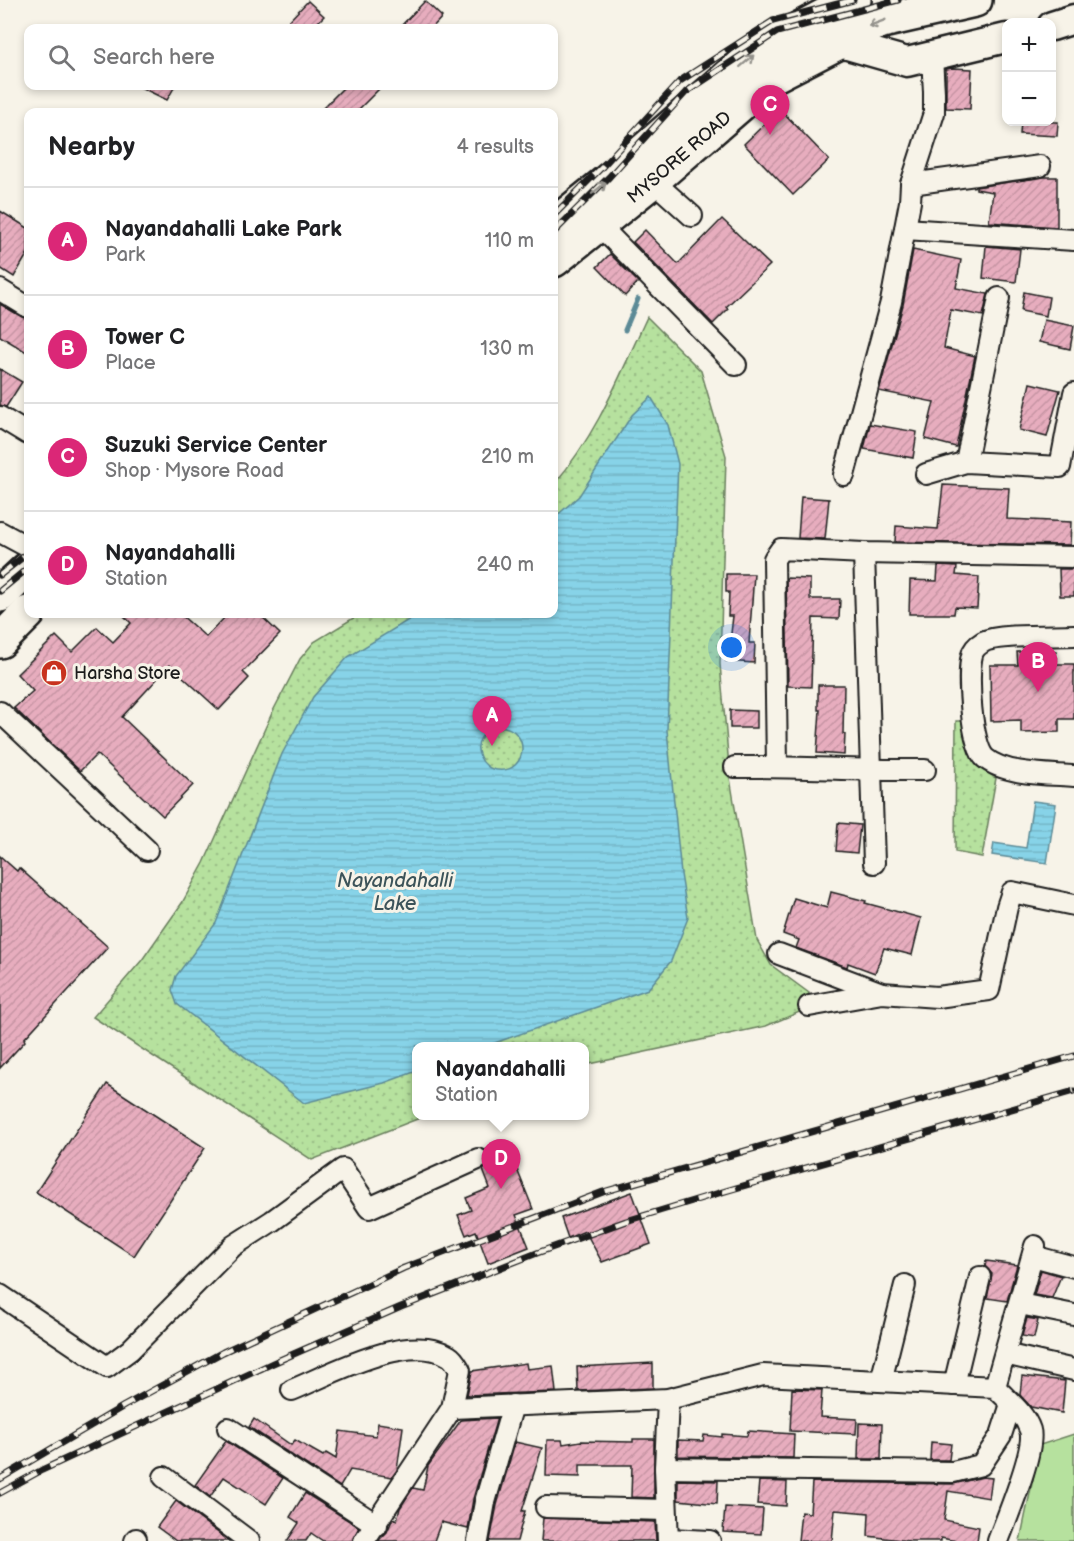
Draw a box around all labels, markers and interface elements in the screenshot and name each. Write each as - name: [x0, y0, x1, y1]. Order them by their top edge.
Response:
- map controls: [1002, 18, 1056, 126]
- button: +: [1002, 18, 1056, 72]
- one-way arrow: [868, 19, 887, 30]
- search box: [24, 24, 558, 90]
- icon: search: [45, 41, 78, 74]
- text: Search here: [93, 44, 215, 71]
- one-way arrow: [739, 54, 755, 67]
- button: −: [1002, 72, 1056, 126]
- pin: C: [750, 86, 790, 135]
- street label: MYSORE ROAD: [623, 107, 735, 208]
- text: Nearby: [48, 132, 135, 163]
- text: 4 results: [456, 135, 534, 159]
- one-way arrow: [591, 181, 607, 194]
- text: Nayandahalli Lake Park: [105, 216, 342, 243]
- text: A: [61, 229, 74, 253]
- text: 110 m: [485, 229, 534, 253]
- text: Park: [105, 243, 145, 267]
- text: Tower C: [105, 324, 185, 351]
- text: B: [60, 337, 75, 361]
- text: 130 m: [480, 337, 534, 361]
- text: Place: [105, 351, 156, 375]
- text: Suzuki Service Center: [105, 432, 327, 459]
- text: C: [60, 445, 75, 469]
- text: 210 m: [481, 445, 534, 469]
- text: Shop · Mysore Road: [105, 459, 284, 483]
- text: Nayandahalli: [105, 540, 235, 567]
- text: D: [61, 553, 74, 577]
- text: 240 m: [477, 553, 534, 577]
- text: Station: [105, 567, 167, 591]
- your location: [717, 633, 746, 662]
- pin: B: [1018, 642, 1058, 692]
- shop icon: Harsha Store: [39, 658, 69, 688]
- place label: Harsha Store: [74, 663, 181, 684]
- pin: A: [472, 696, 512, 746]
- water label: Nayandahalli Lake: [337, 869, 454, 916]
- popup: [412, 1042, 589, 1120]
- text: Nayandahalli: [435, 1056, 566, 1083]
- text: Station: [435, 1083, 498, 1107]
- pin: D: [482, 1140, 520, 1189]

